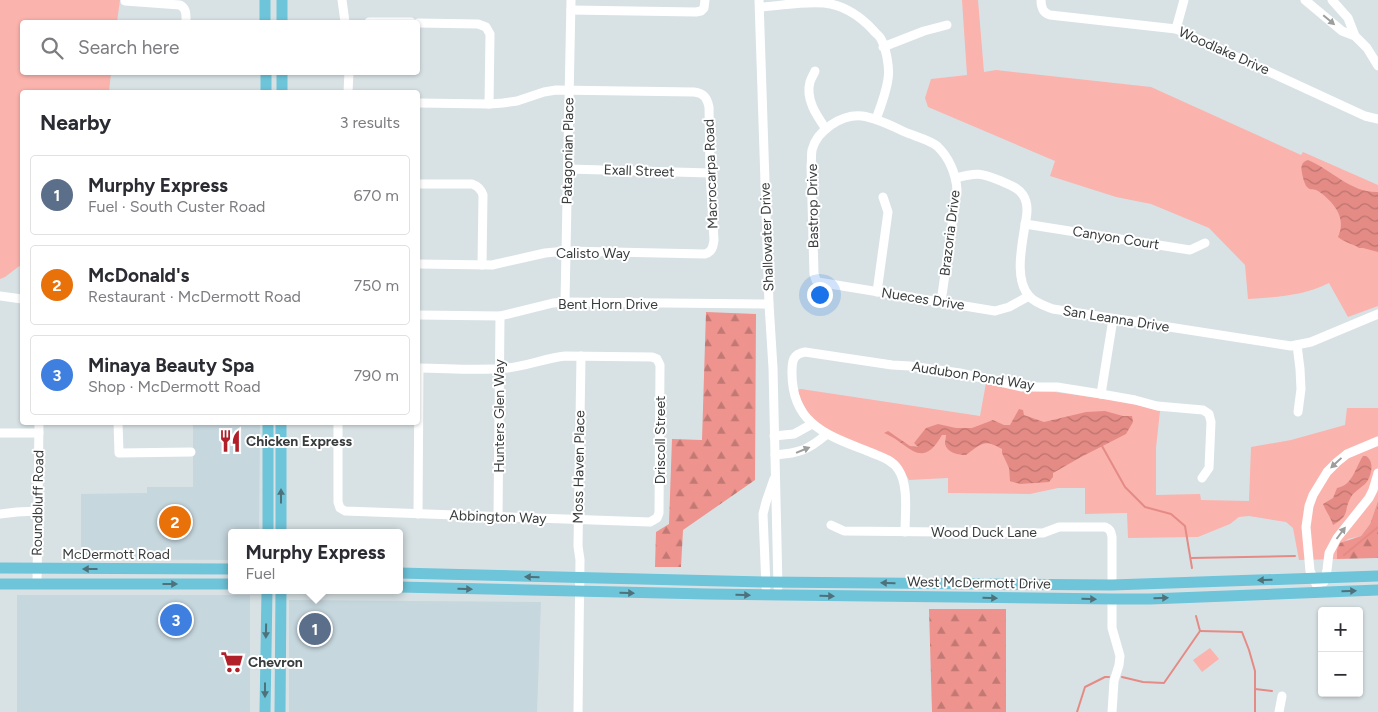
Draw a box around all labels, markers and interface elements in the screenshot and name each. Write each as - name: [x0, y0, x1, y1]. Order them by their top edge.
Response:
- one-way arrow: [1322, 14, 1334, 26]
- search box: [20, 20, 420, 75]
- street label: Woodlake Drive: [1176, 23, 1272, 79]
- icon: search: [38, 34, 66, 62]
- text: Search here: [78, 36, 180, 59]
- street label: Patagonian Place: [559, 97, 577, 205]
- text: Nearby: [40, 110, 111, 135]
- text: 3 results: [340, 113, 400, 132]
- street label: Macrocarpa Road: [701, 119, 721, 229]
- street label: Exall Street: [603, 161, 675, 181]
- street label: Bastrop Drive: [804, 163, 822, 248]
- text: Murphy Express: [88, 174, 228, 197]
- street label: Shallowater Drive: [757, 182, 777, 292]
- text: 1: [54, 186, 60, 205]
- text: 670 m: [354, 186, 399, 205]
- street label: Brazoria Drive: [936, 189, 964, 277]
- text: Fuel · South Custer Road: [88, 197, 266, 216]
- street label: Canyon Court: [1071, 223, 1161, 253]
- street label: Calisto Way: [556, 245, 631, 262]
- text: McDonald's: [88, 264, 189, 287]
- text: 2: [52, 276, 62, 295]
- text: 750 m: [353, 276, 399, 295]
- your location: [807, 282, 833, 308]
- street label: Nueces Drive: [880, 284, 966, 314]
- text: Restaurant · McDermott Road: [88, 287, 301, 306]
- street label: Bent Horn Drive: [558, 296, 658, 313]
- street label: San Leanna Drive: [1061, 302, 1171, 336]
- text: Minaya Beauty Spa: [88, 354, 254, 377]
- street label: Audubon Pond Way: [911, 358, 1036, 394]
- street label: Hunters Glen Way: [491, 359, 508, 473]
- text: 3: [53, 366, 61, 385]
- text: 790 m: [354, 366, 399, 385]
- text: Shop · McDermott Road: [88, 377, 261, 396]
- street label: Driscoll Street: [652, 396, 669, 484]
- street label: Moss Haven Place: [570, 410, 588, 524]
- restaurant icon: Chicken Express: [217, 428, 243, 454]
- place label: Chicken Express: [246, 433, 352, 450]
- one-way arrow: [796, 445, 810, 453]
- street label: Roundbluff Road: [29, 450, 47, 556]
- one-way arrow: [1329, 458, 1342, 469]
- one-way arrow: [277, 487, 285, 503]
- pin: 2: [159, 503, 191, 541]
- street label: Abbington Way: [449, 507, 547, 527]
- street label: Wood Duck Lane: [931, 524, 1037, 541]
- one-way arrow: [1336, 526, 1346, 540]
- popup: [228, 529, 403, 594]
- text: Murphy Express: [246, 541, 385, 564]
- street label: McDermott Road: [62, 546, 170, 563]
- text: Fuel: [246, 564, 275, 583]
- one-way arrow: [82, 565, 98, 573]
- one-way arrow: [524, 572, 540, 580]
- street label: West McDermott Drive: [907, 573, 1051, 593]
- one-way arrow: [1256, 577, 1272, 585]
- one-way arrow: [880, 579, 896, 587]
- one-way arrow: [162, 580, 178, 588]
- one-way arrow: [457, 585, 473, 593]
- one-way arrow: [1341, 586, 1357, 594]
- one-way arrow: [620, 589, 636, 597]
- one-way arrow: [735, 591, 751, 599]
- one-way arrow: [819, 592, 835, 600]
- one-way arrow: [982, 594, 998, 602]
- one-way arrow: [1153, 594, 1169, 602]
- one-way arrow: [1081, 595, 1097, 603]
- pin: 3: [160, 601, 192, 639]
- map controls: [1318, 607, 1363, 697]
- button: +: [1318, 607, 1363, 652]
- pin: 1: [299, 610, 331, 648]
- one-way arrow: [262, 623, 270, 639]
- supermarket icon: Chevron: [219, 649, 245, 675]
- button: −: [1318, 652, 1363, 697]
- place label: Chevron: [248, 654, 303, 671]
- one-way arrow: [261, 682, 269, 698]

